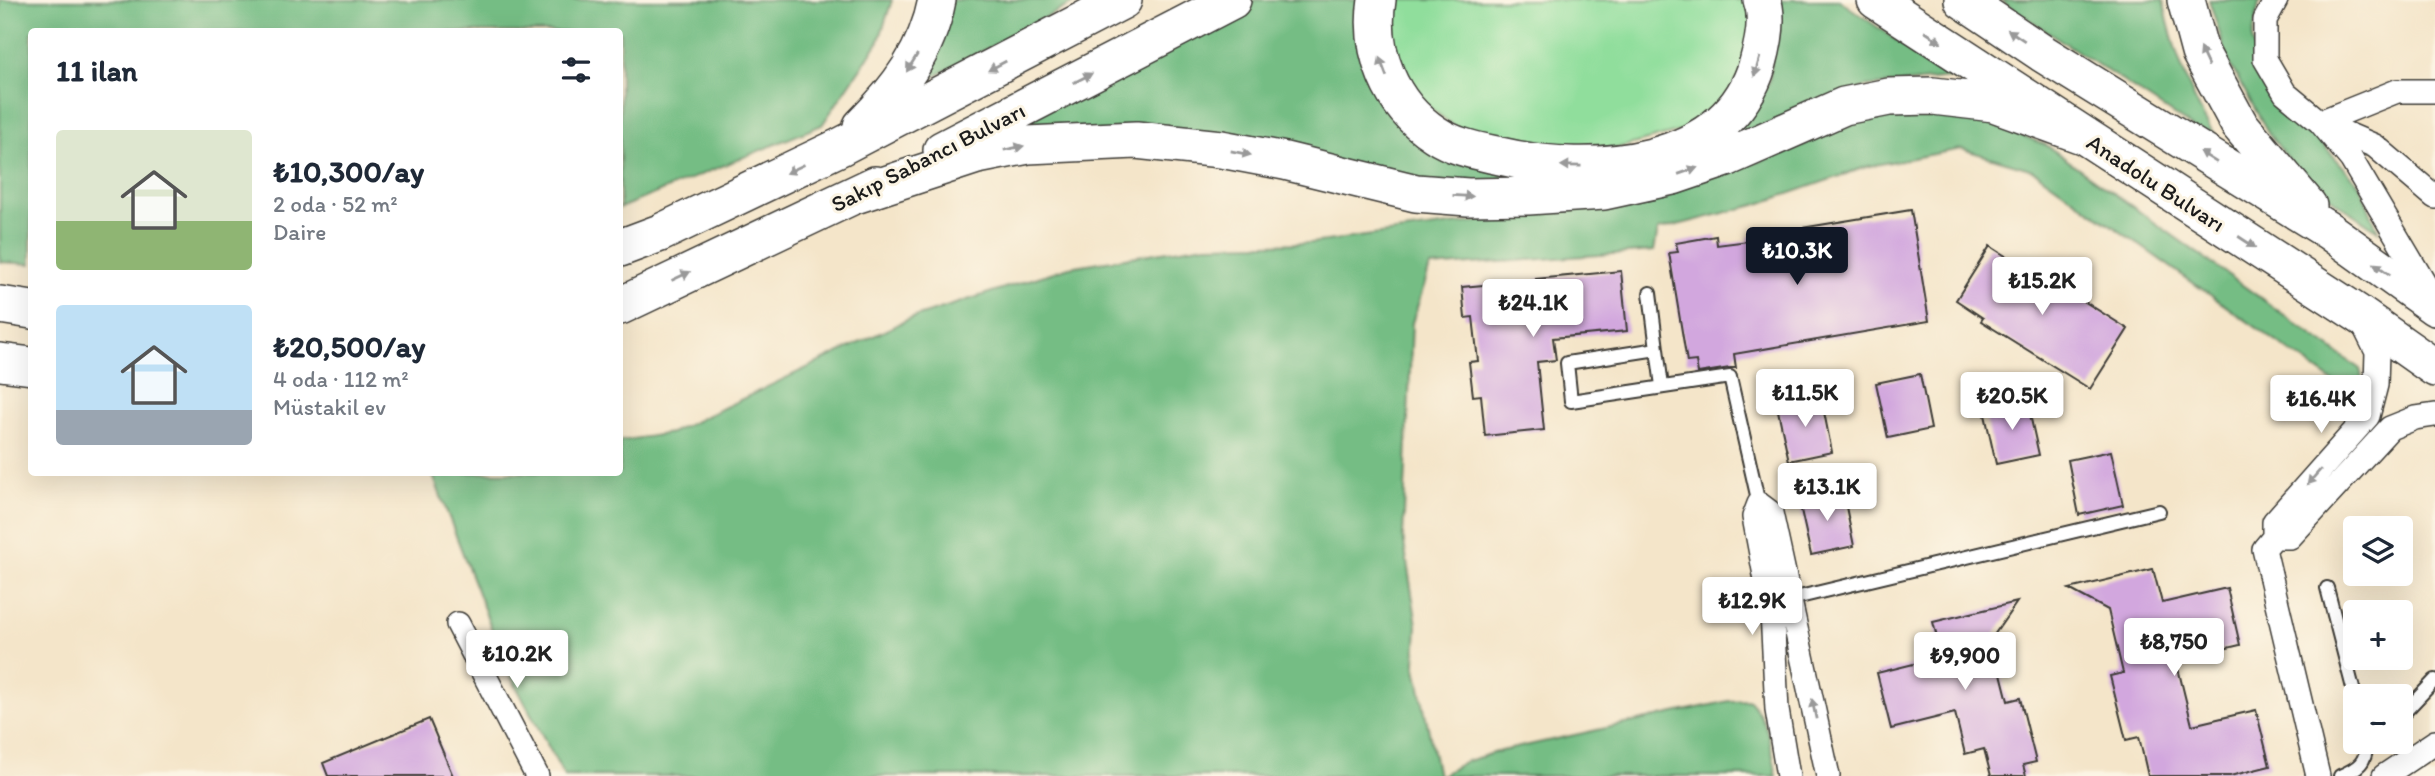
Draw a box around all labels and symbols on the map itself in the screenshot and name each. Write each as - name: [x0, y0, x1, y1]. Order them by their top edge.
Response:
- one-way arrow: [2006, 29, 2025, 42]
- one-way arrow: [1924, 31, 1943, 44]
- one-way arrow: [2198, 47, 2209, 67]
- one-way arrow: [906, 53, 919, 73]
- one-way arrow: [1377, 56, 1388, 77]
- one-way arrow: [1751, 56, 1762, 78]
- one-way arrow: [987, 60, 1007, 71]
- one-way arrow: [1073, 72, 1093, 83]
- street label: Sakıp Sabancı Bulvarı: [826, 96, 1030, 218]
- street label: Anadolu Bulvarı: [2082, 128, 2230, 238]
- one-way arrow: [1003, 143, 1025, 154]
- one-way arrow: [1230, 147, 1252, 158]
- one-way arrow: [2199, 150, 2218, 163]
- one-way arrow: [1560, 160, 1582, 172]
- one-way arrow: [785, 163, 805, 175]
- one-way arrow: [1678, 165, 1699, 176]
- one-way arrow: [1452, 191, 1474, 202]
- pin: ₺10.3K: [1740, 228, 1854, 287]
- one-way arrow: [2238, 235, 2257, 248]
- pin: ₺15.2K: [1985, 258, 2099, 317]
- one-way arrow: [2373, 262, 2391, 276]
- one-way arrow: [671, 271, 691, 282]
- pin: ₺24.1K: [1476, 280, 1590, 339]
- pin: ₺11.5K: [1748, 370, 1862, 429]
- pin: ₺20.5K: [1955, 372, 2069, 432]
- pin: ₺16.4K: [2264, 376, 2378, 435]
- pin: ₺13.1K: [1770, 463, 1884, 523]
- one-way arrow: [2306, 468, 2322, 485]
- pin: ₺12.9K: [1695, 578, 1809, 637]
- pin: ₺8,750: [2117, 618, 2231, 678]
- pin: ₺10.2K: [460, 630, 574, 690]
- pin: ₺9,900: [1908, 632, 2022, 692]
- one-way arrow: [1809, 698, 1820, 720]

